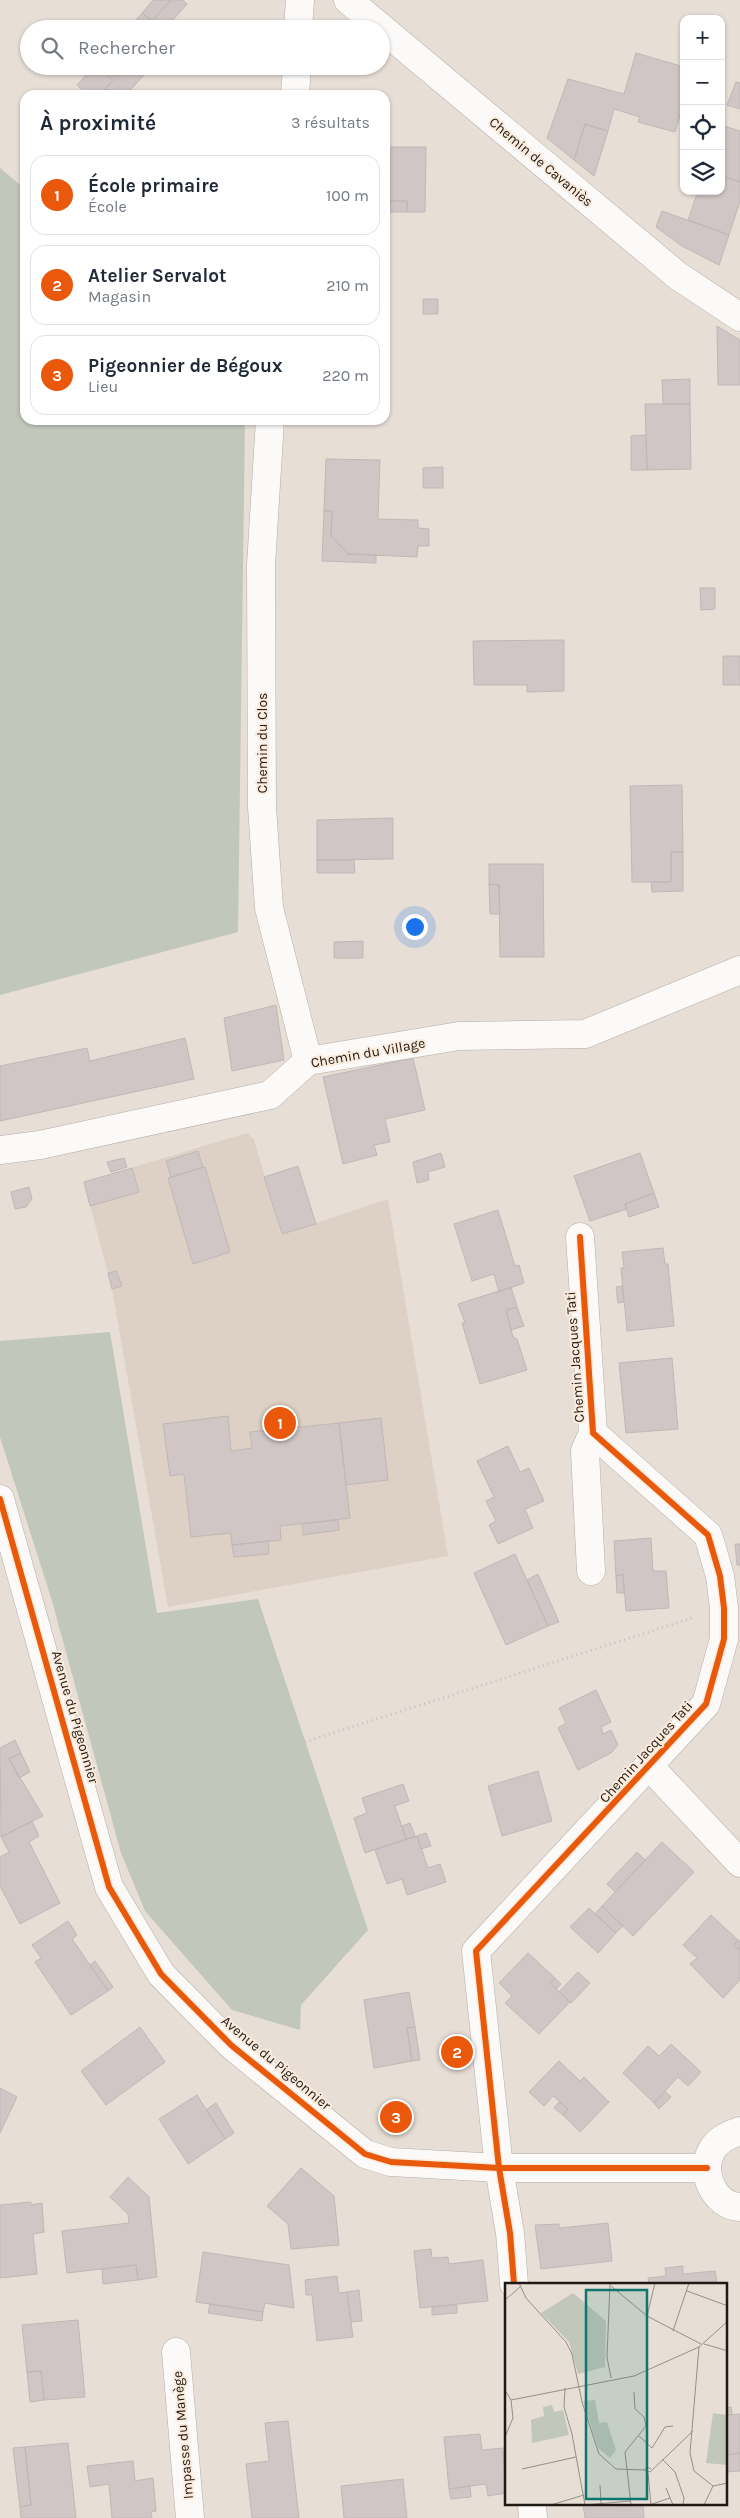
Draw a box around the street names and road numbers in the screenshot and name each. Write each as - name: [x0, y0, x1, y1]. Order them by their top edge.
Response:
- street label: Chemin de Cavaniès: [486, 114, 596, 210]
- street label: Chemin du Clos: [254, 693, 271, 793]
- street label: Chemin du Village: [309, 1035, 427, 1071]
- street label: Chemin Jacques Tati: [562, 1291, 588, 1423]
- street label: Avenue du Pigeonnier: [48, 1649, 102, 1786]
- street label: Chemin Jacques Tati: [596, 1698, 696, 1806]
- street label: Avenue du Pigeonnier: [218, 2012, 335, 2114]
- street label: Impasse du Manège: [169, 2370, 197, 2500]

